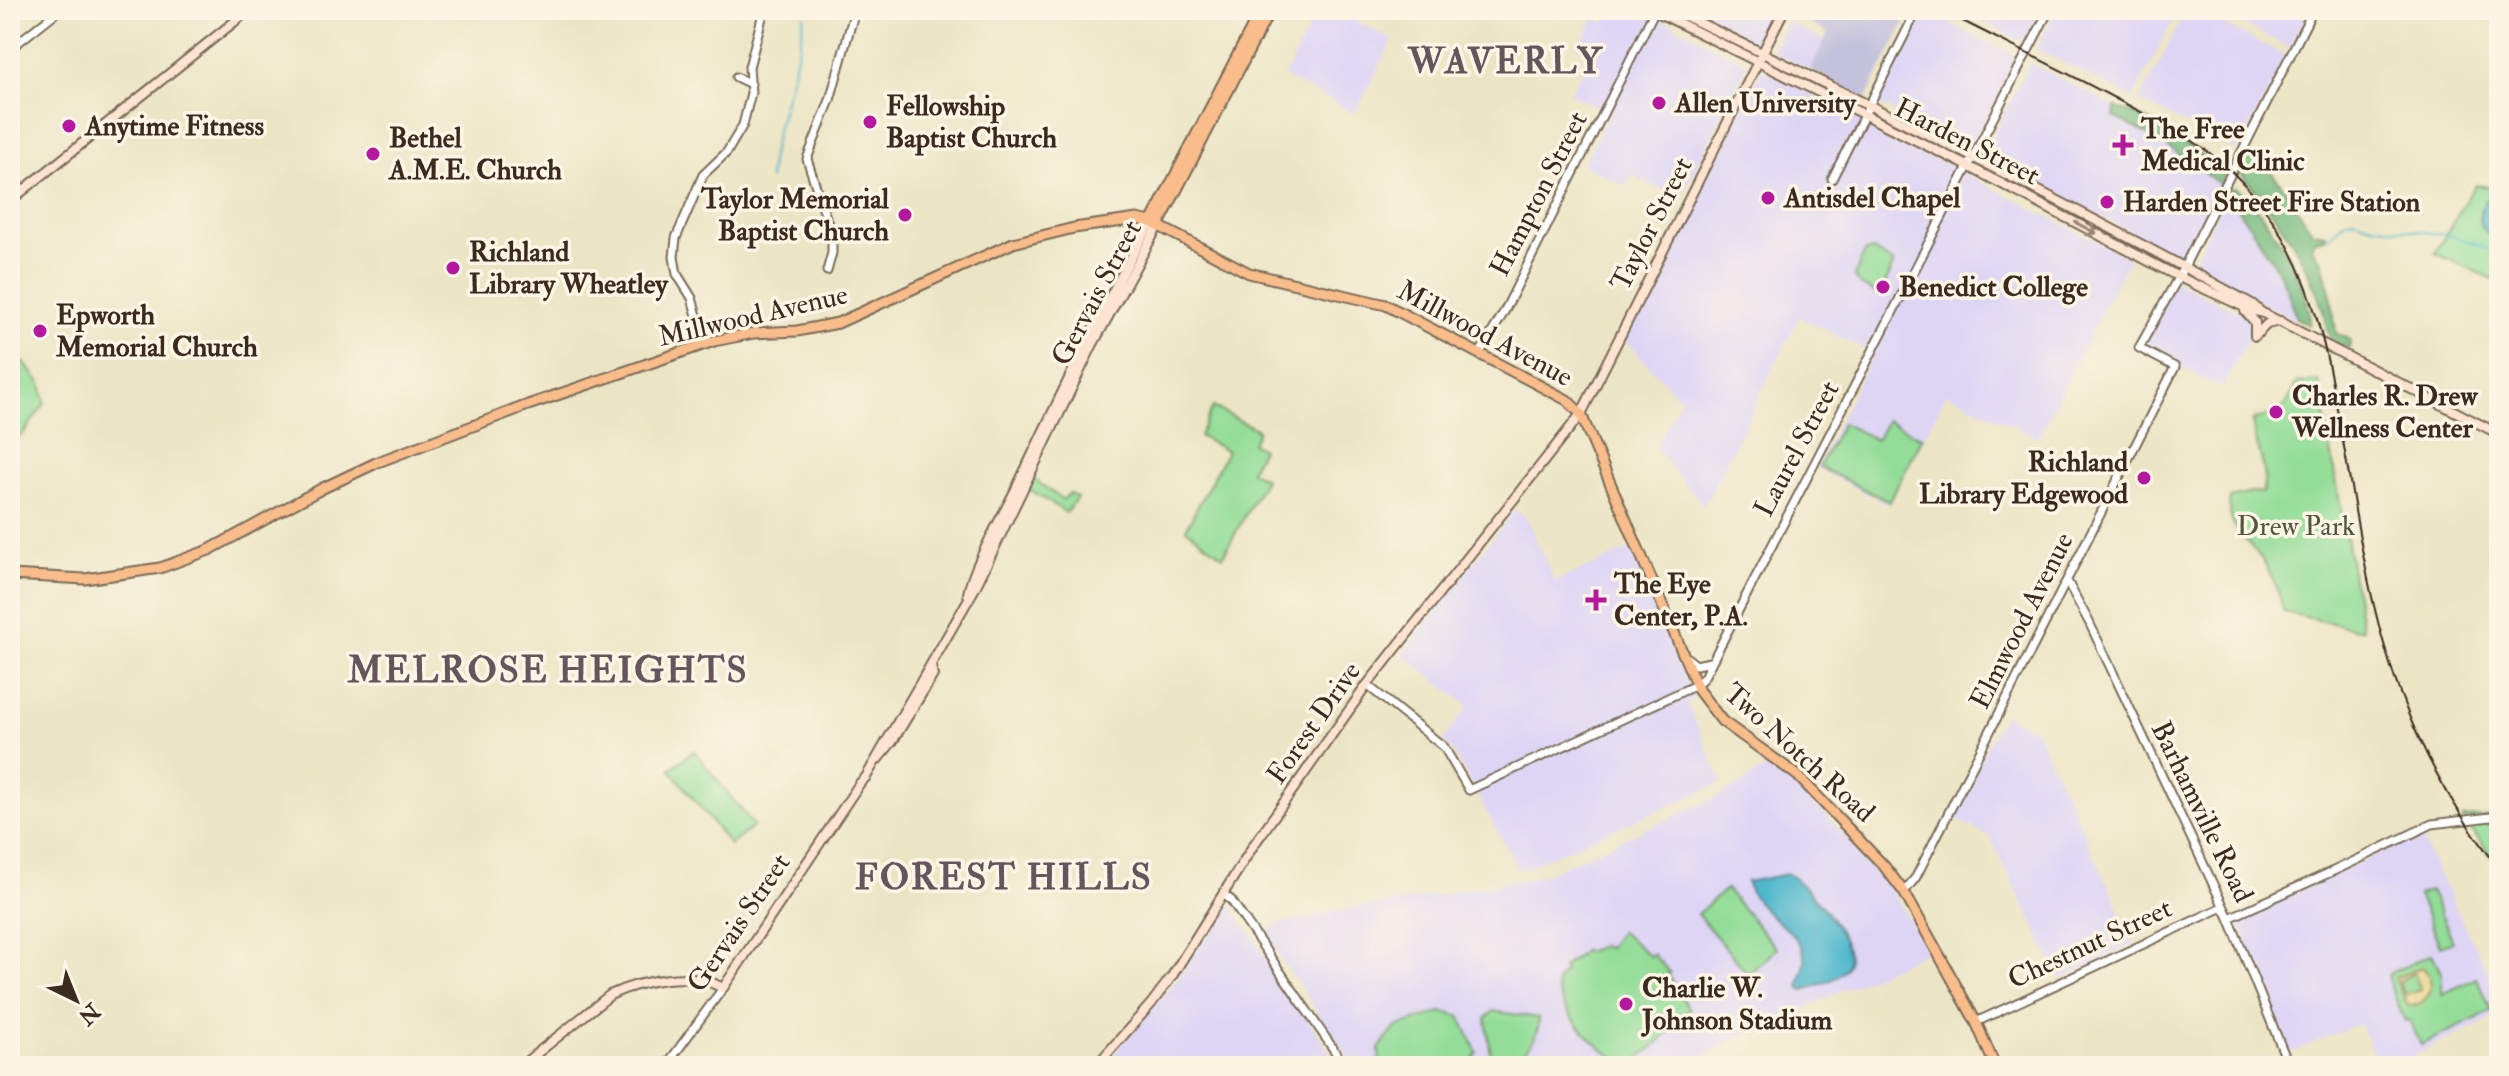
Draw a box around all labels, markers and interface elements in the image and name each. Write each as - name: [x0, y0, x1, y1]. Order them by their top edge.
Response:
- district label: WAVERLY: [1407, 39, 1604, 84]
- place label: Allen University: [1674, 86, 1858, 121]
- place label: Fellowship Baptist Church: [886, 89, 1057, 156]
- street label: Harden Street: [1889, 91, 2045, 193]
- marker: Allen University: [1650, 94, 1668, 112]
- street label: Hampton Street: [1482, 106, 1596, 282]
- place label: Anytime Fitness: [84, 109, 264, 144]
- place label: The Free Medical Clinic: [2140, 112, 2305, 179]
- marker: Fellowship Baptist Church: [861, 113, 879, 131]
- marker: Anytime Fitness: [60, 117, 78, 135]
- place label: Bethel A.M.E. Church: [388, 121, 562, 188]
- marker: The Free Medical Clinic: [2112, 134, 2134, 156]
- marker: Bethel A.M.E. Church: [364, 145, 382, 163]
- street label: Taylor Street: [1603, 151, 1701, 297]
- place label: Antisdel Chapel: [1783, 181, 1961, 216]
- place label: Taylor Memorial Baptist Church: [700, 182, 890, 249]
- place label: Harden Street Fire Station: [2123, 185, 2421, 220]
- marker: Antisdel Chapel: [1759, 189, 1777, 207]
- marker: Harden Street Fire Station: [2098, 193, 2116, 211]
- marker: Taylor Memorial Baptist Church: [896, 206, 914, 224]
- street label: Gervais Street: [1044, 214, 1150, 372]
- one-way arrow: [2073, 221, 2097, 237]
- place label: Richland Library Wheatley: [469, 235, 669, 302]
- marker: Richland Library Wheatley: [444, 259, 462, 277]
- place label: Benedict College: [1899, 270, 2088, 305]
- street label: Millwood Avenue: [1391, 273, 1579, 395]
- street label: Millwood Avenue: [655, 277, 851, 355]
- marker: Benedict College: [1874, 278, 1892, 296]
- place label: Epworth Memorial Church: [55, 298, 258, 365]
- marker: Epworth Memorial Church: [31, 322, 49, 340]
- street label: Laurel Street: [1747, 375, 1847, 523]
- place label: Charles R. Drew Wellness Center: [2291, 379, 2479, 446]
- marker: Charles R. Drew Wellness Center: [2267, 403, 2285, 421]
- place label: Richland Library Edgewood: [1919, 445, 2128, 512]
- marker: Richland Library Edgewood: [2135, 469, 2153, 487]
- park label: Drew Park: [2237, 509, 2356, 544]
- street label: Elmwood Avenue: [1962, 527, 2082, 715]
- place label: The Eye Center, P.A.: [1613, 567, 1748, 634]
- marker: The Eye Center, P.A.: [1585, 589, 1607, 611]
- district label: MELROSE HEIGHTS: [347, 648, 748, 693]
- street label: Forest Drive: [1259, 655, 1369, 791]
- street label: Two Notch Road: [1716, 676, 1882, 830]
- street label: Barhamville Road: [2143, 716, 2261, 909]
- street label: Gervais Street: [680, 847, 798, 999]
- district label: FOREST HILLS: [855, 855, 1153, 900]
- street label: Chestnut Street: [2003, 891, 2177, 997]
- north arrow: [36, 960, 116, 1040]
- place label: Charlie W. Johnson Stadium: [1640, 971, 1832, 1038]
- marker: Charlie W. Johnson Stadium: [1617, 995, 1635, 1013]
- text: N: [72, 996, 106, 1031]

